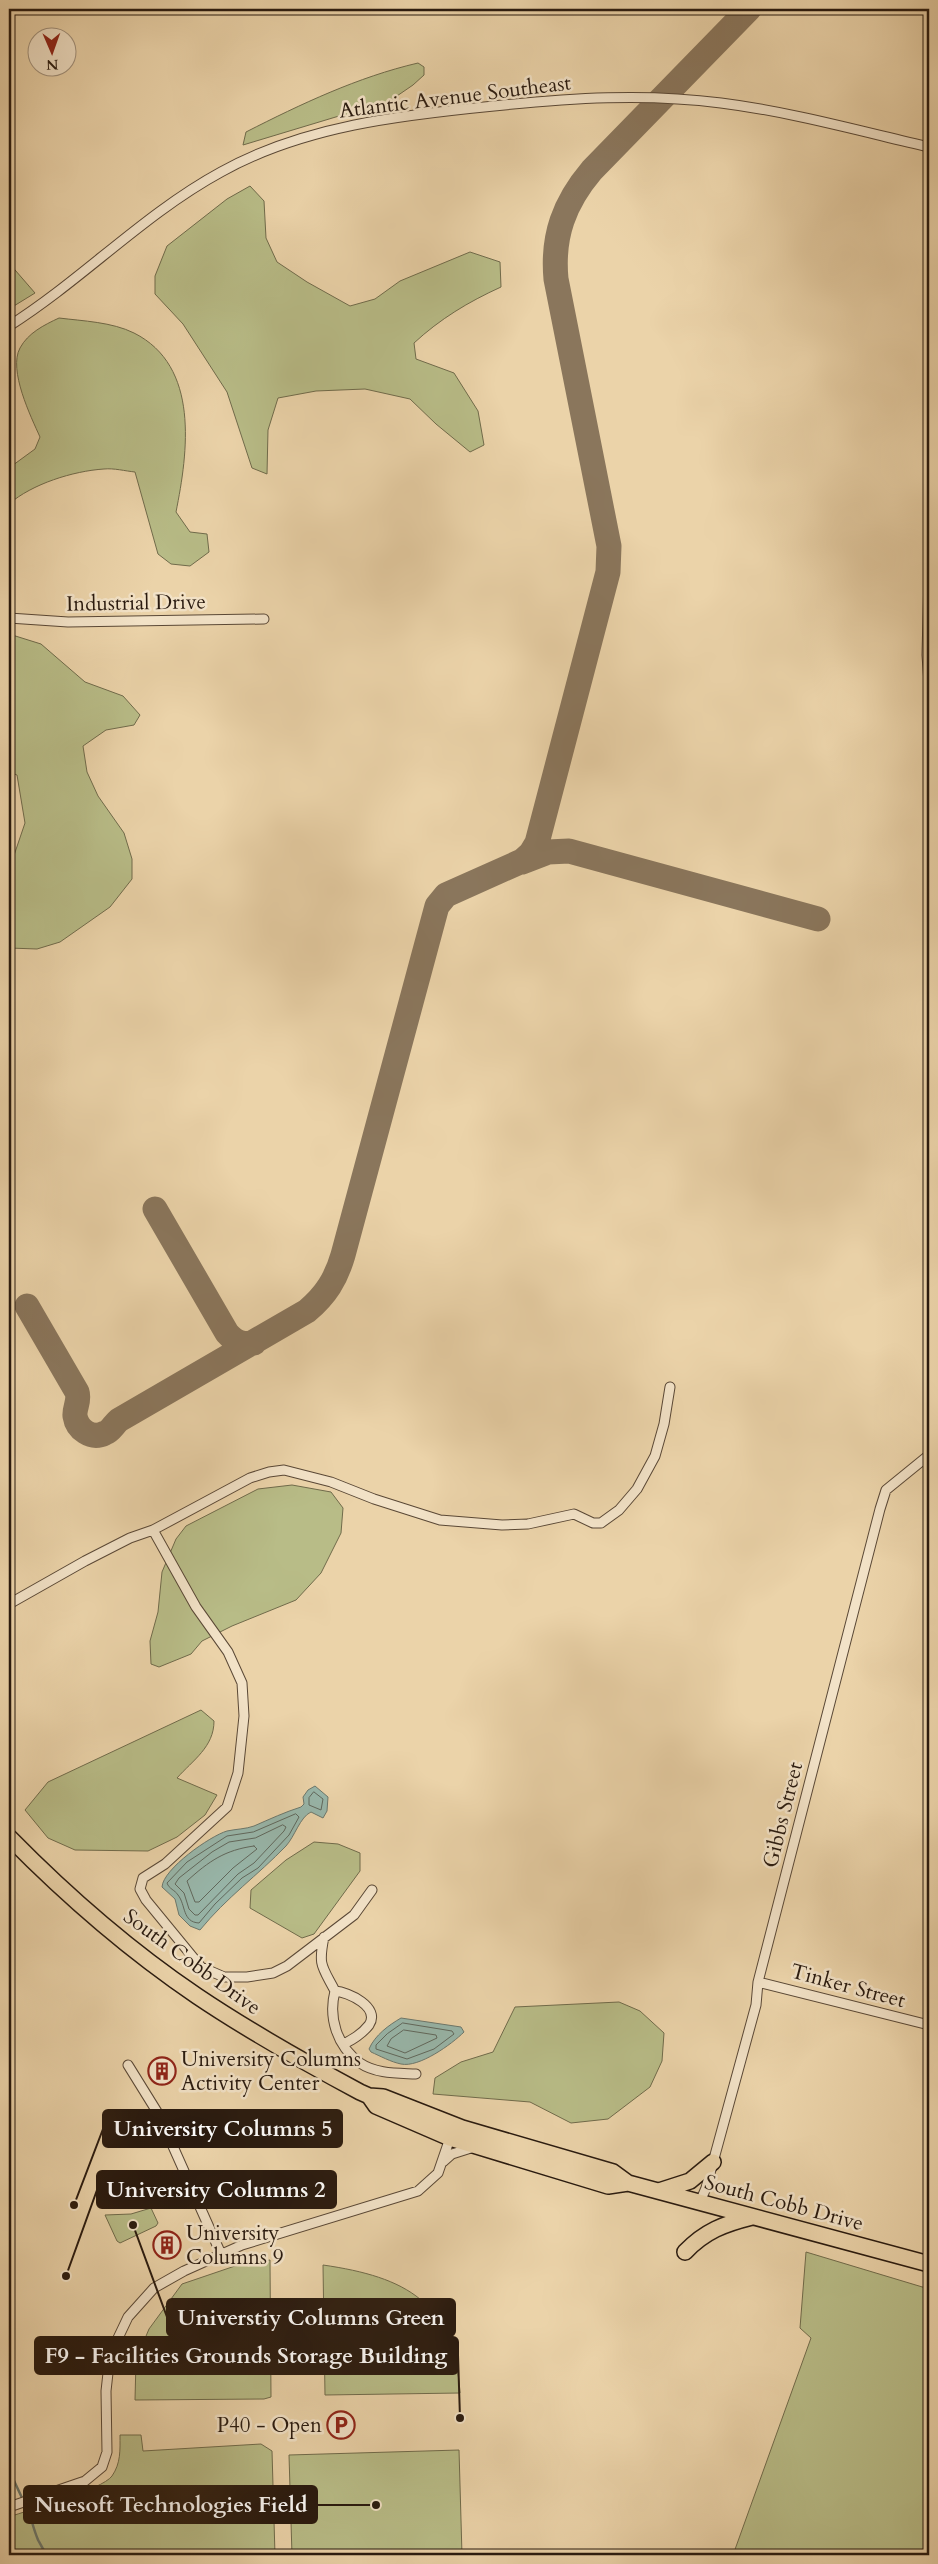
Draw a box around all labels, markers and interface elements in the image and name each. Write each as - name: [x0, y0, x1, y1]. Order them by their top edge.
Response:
- north arrow: [28, 28, 78, 78]
- text: N: [46, 55, 59, 74]
- street label: Atlantic Avenue Southeast: [337, 68, 573, 126]
- street label: Industrial Drive: [66, 587, 206, 619]
- street label: Gibbs Street: [756, 1759, 810, 1871]
- street label: South Cobb Drive: [117, 1902, 267, 2022]
- street label: Tinker Street: [787, 1957, 909, 2015]
- place label: University Columns Activity Center: [181, 2045, 361, 2098]
- building icon: University Columns Activity Center: [147, 2056, 177, 2086]
- callout: University Columns 5: [103, 2110, 342, 2147]
- text: University Columns 5: [113, 2114, 333, 2144]
- street label: South Cobb Drive: [701, 2168, 867, 2238]
- callout: University Columns 2: [97, 2171, 336, 2208]
- text: University Columns 2: [106, 2175, 326, 2205]
- place label: University Columns 9: [186, 2219, 284, 2272]
- building icon: University Columns 9: [152, 2230, 182, 2260]
- callout: Universtiy Columns Green: [167, 2299, 455, 2336]
- text: Universtiy Columns Green: [177, 2303, 445, 2333]
- callout: F9 - Facilities Grounds Storage Building: [35, 2337, 458, 2374]
- text: F9 - Facilities Grounds Storage Building: [45, 2341, 448, 2371]
- parking icon: P40 - Open: [326, 2410, 356, 2440]
- place label: P40 - Open: [217, 2411, 322, 2440]
- callout: Nuesoft Technologies Field: [24, 2486, 317, 2523]
- text: Nuesoft Technologies Field: [35, 2490, 308, 2520]

